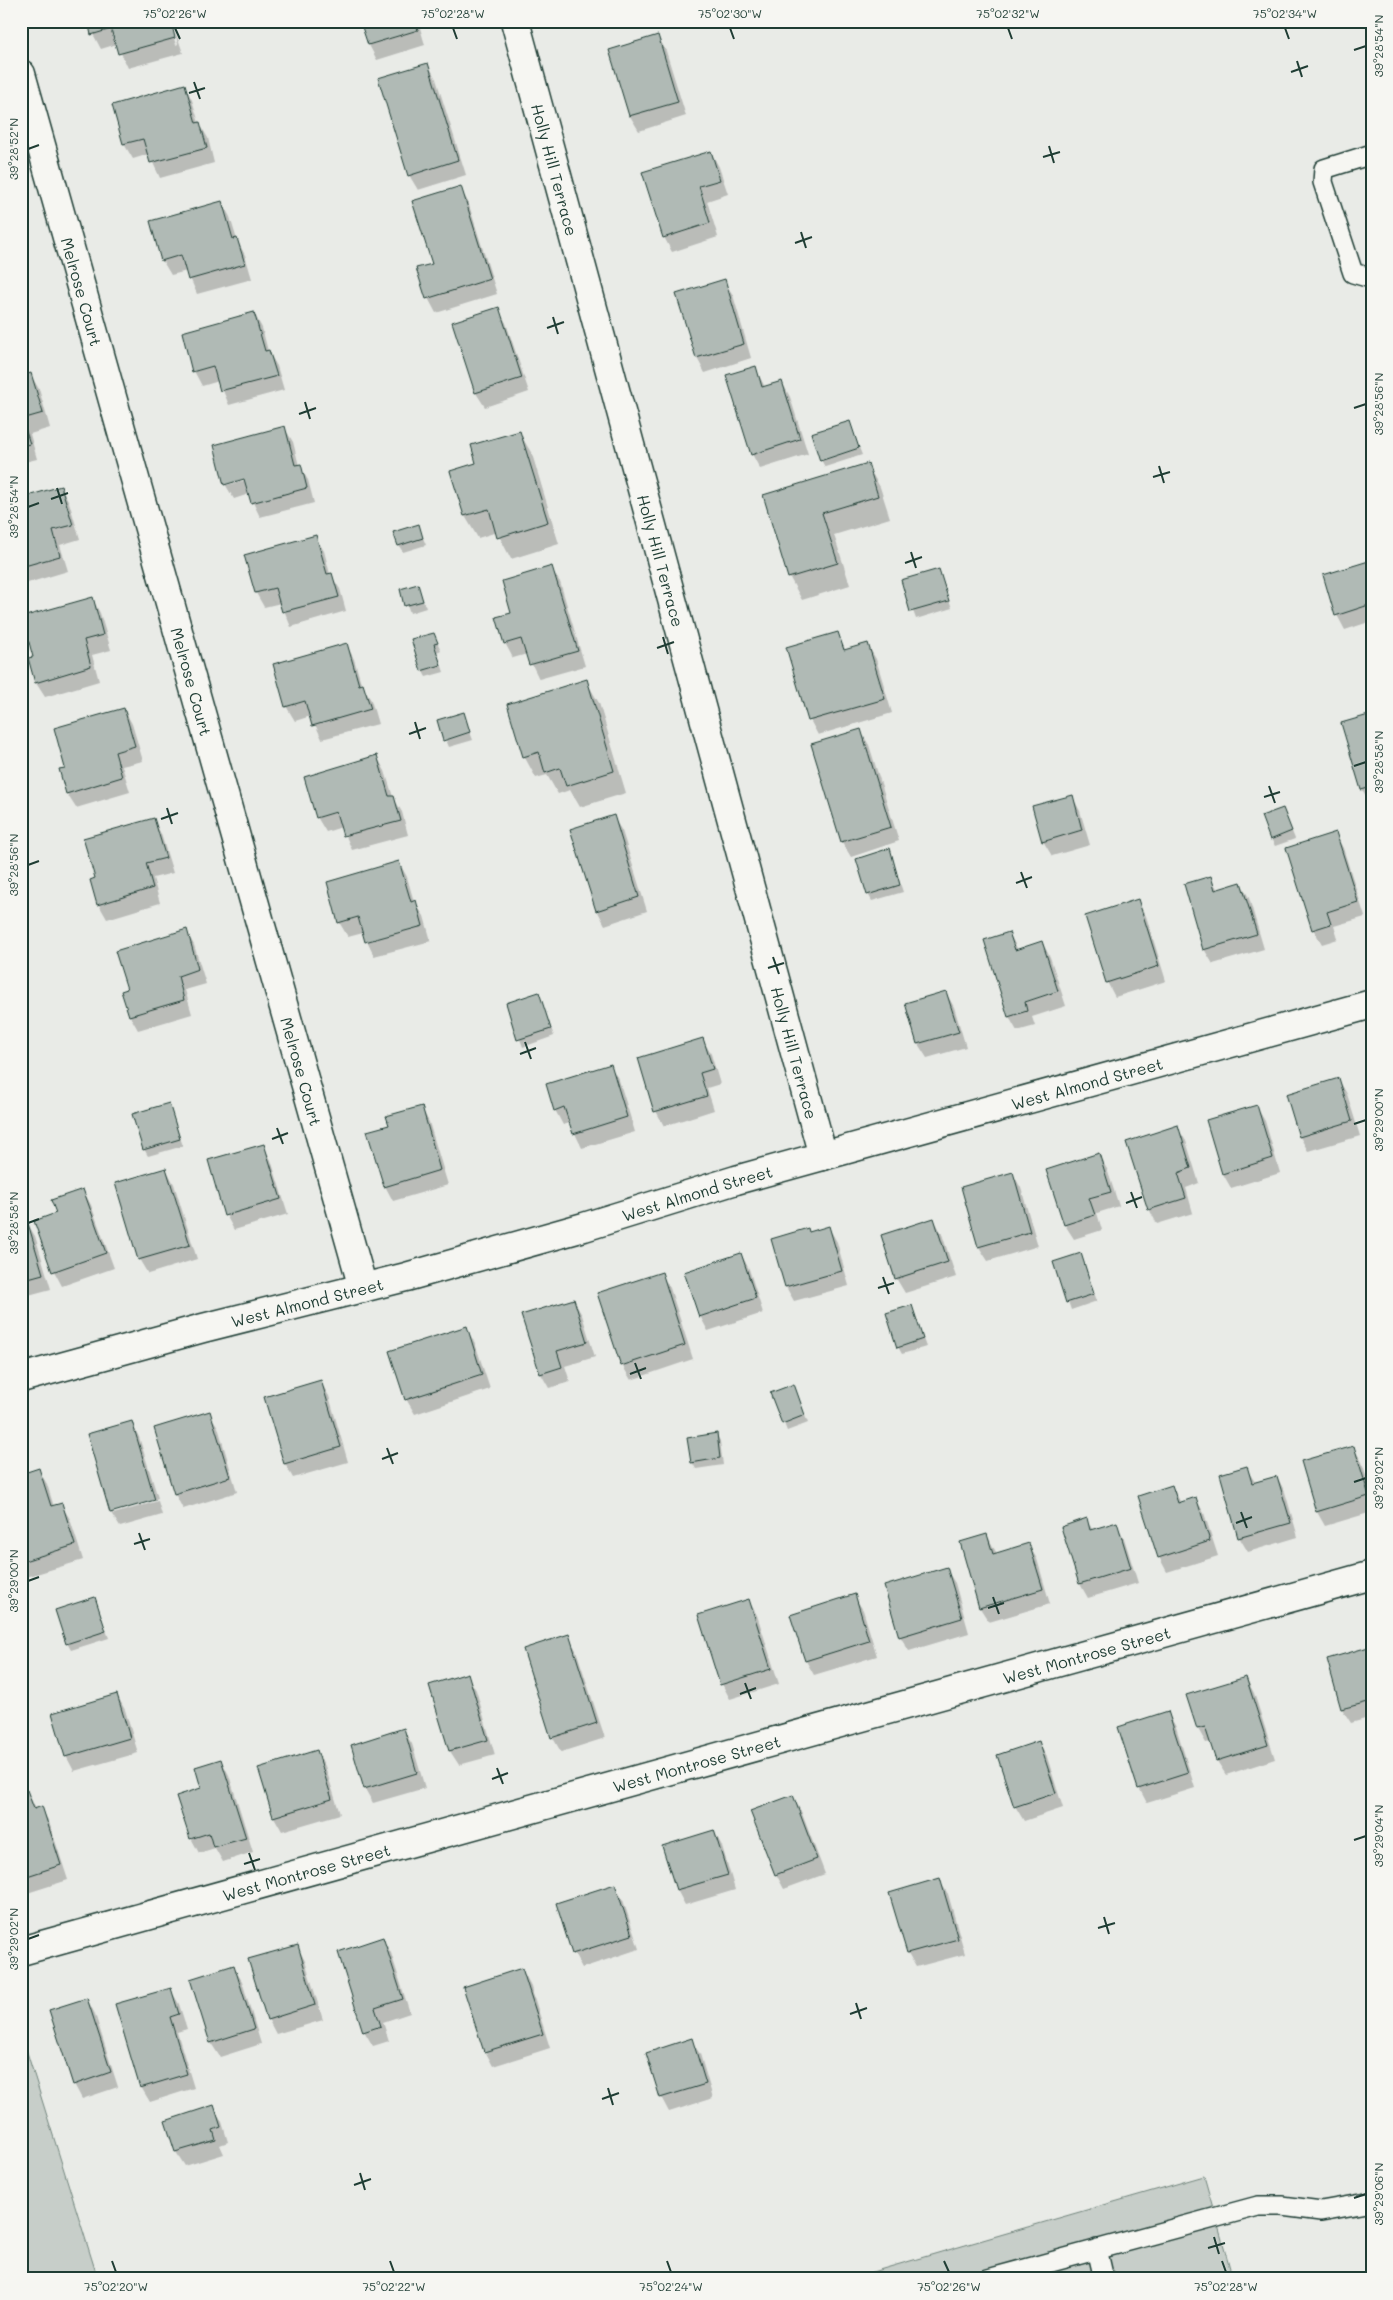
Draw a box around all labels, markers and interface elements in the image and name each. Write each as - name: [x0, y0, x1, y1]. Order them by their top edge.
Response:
- text: 75°02'26"W: [143, 5, 207, 21]
- text: 75°02'28"W: [421, 5, 485, 21]
- text: 75°02'30"W: [698, 5, 762, 21]
- text: 75°02'32"W: [976, 5, 1040, 21]
- text: 75°02'34"W: [1253, 5, 1317, 21]
- text: 39°28'54"N: [1370, 15, 1386, 77]
- street label: Holly Hill Terrace: [527, 101, 583, 238]
- text: 39°28'52"N: [5, 118, 21, 180]
- street label: Melrose Court: [57, 235, 108, 348]
- text: 39°28'56"N: [1370, 373, 1386, 435]
- text: 39°28'54"N: [5, 476, 21, 538]
- street label: Holly Hill Terrace: [633, 492, 689, 629]
- street label: Melrose Court: [167, 625, 217, 738]
- text: 39°28'58"N: [1370, 731, 1386, 793]
- text: 39°28'56"N: [5, 834, 21, 896]
- street label: Holly Hill Terrace: [767, 984, 823, 1121]
- street label: Melrose Court: [277, 1015, 327, 1128]
- street label: West Almond Street: [1009, 1052, 1165, 1114]
- text: 39°29'00"N: [1370, 1088, 1386, 1152]
- street label: West Almond Street: [619, 1160, 775, 1225]
- text: 39°28'58"N: [5, 1192, 21, 1254]
- street label: West Almond Street: [229, 1273, 385, 1331]
- text: 39°29'02"N: [1370, 1447, 1386, 1509]
- text: 39°29'00"N: [5, 1549, 21, 1613]
- street label: West Montrose Street: [1000, 1621, 1173, 1688]
- street label: West Montrose Street: [610, 1730, 783, 1796]
- text: 39°29'04"N: [1370, 1805, 1386, 1867]
- street label: West Montrose Street: [220, 1838, 393, 1905]
- text: 39°29'02"N: [5, 1908, 21, 1970]
- text: 39°29'06"N: [1370, 2163, 1386, 2225]
- text: 75°02'20"W: [84, 2278, 148, 2294]
- text: 75°02'22"W: [362, 2278, 426, 2294]
- text: 75°02'24"W: [639, 2278, 703, 2294]
- text: 75°02'26"W: [917, 2278, 981, 2294]
- text: 75°02'28"W: [1194, 2278, 1258, 2294]

